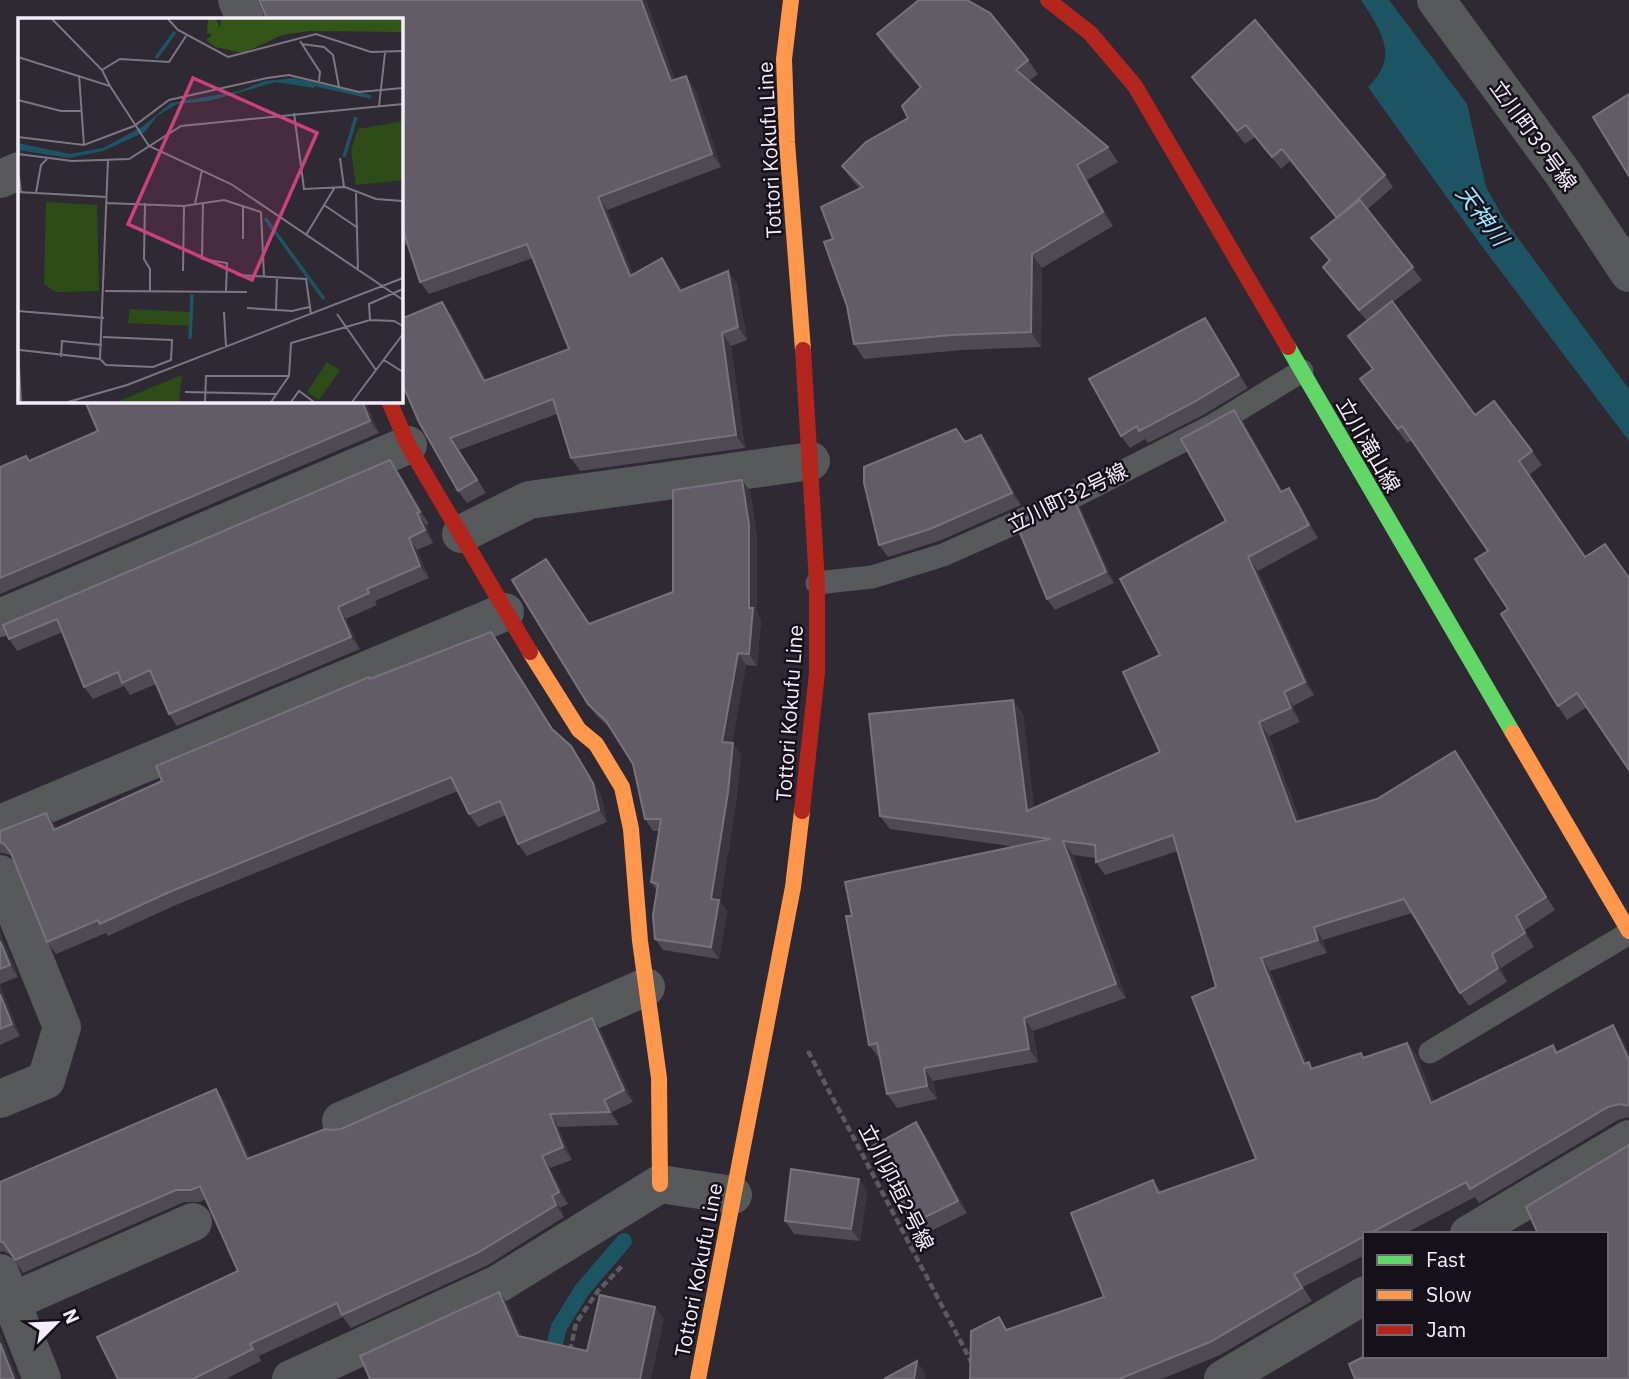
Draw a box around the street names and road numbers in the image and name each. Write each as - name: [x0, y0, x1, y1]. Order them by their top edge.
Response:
- street label: Tottori Kokufu Line: [750, 61, 788, 239]
- street label: 立川町39号線: [1484, 74, 1584, 196]
- street label: 立川滝山線: [1331, 393, 1407, 497]
- street label: 立川町32号線: [1002, 456, 1132, 538]
- street label: Tottori Kokufu Line: [769, 624, 809, 802]
- street label: 立川卯垣2号線: [853, 1119, 941, 1255]
- street label: Tottori Kokufu Line: [667, 1181, 729, 1359]

